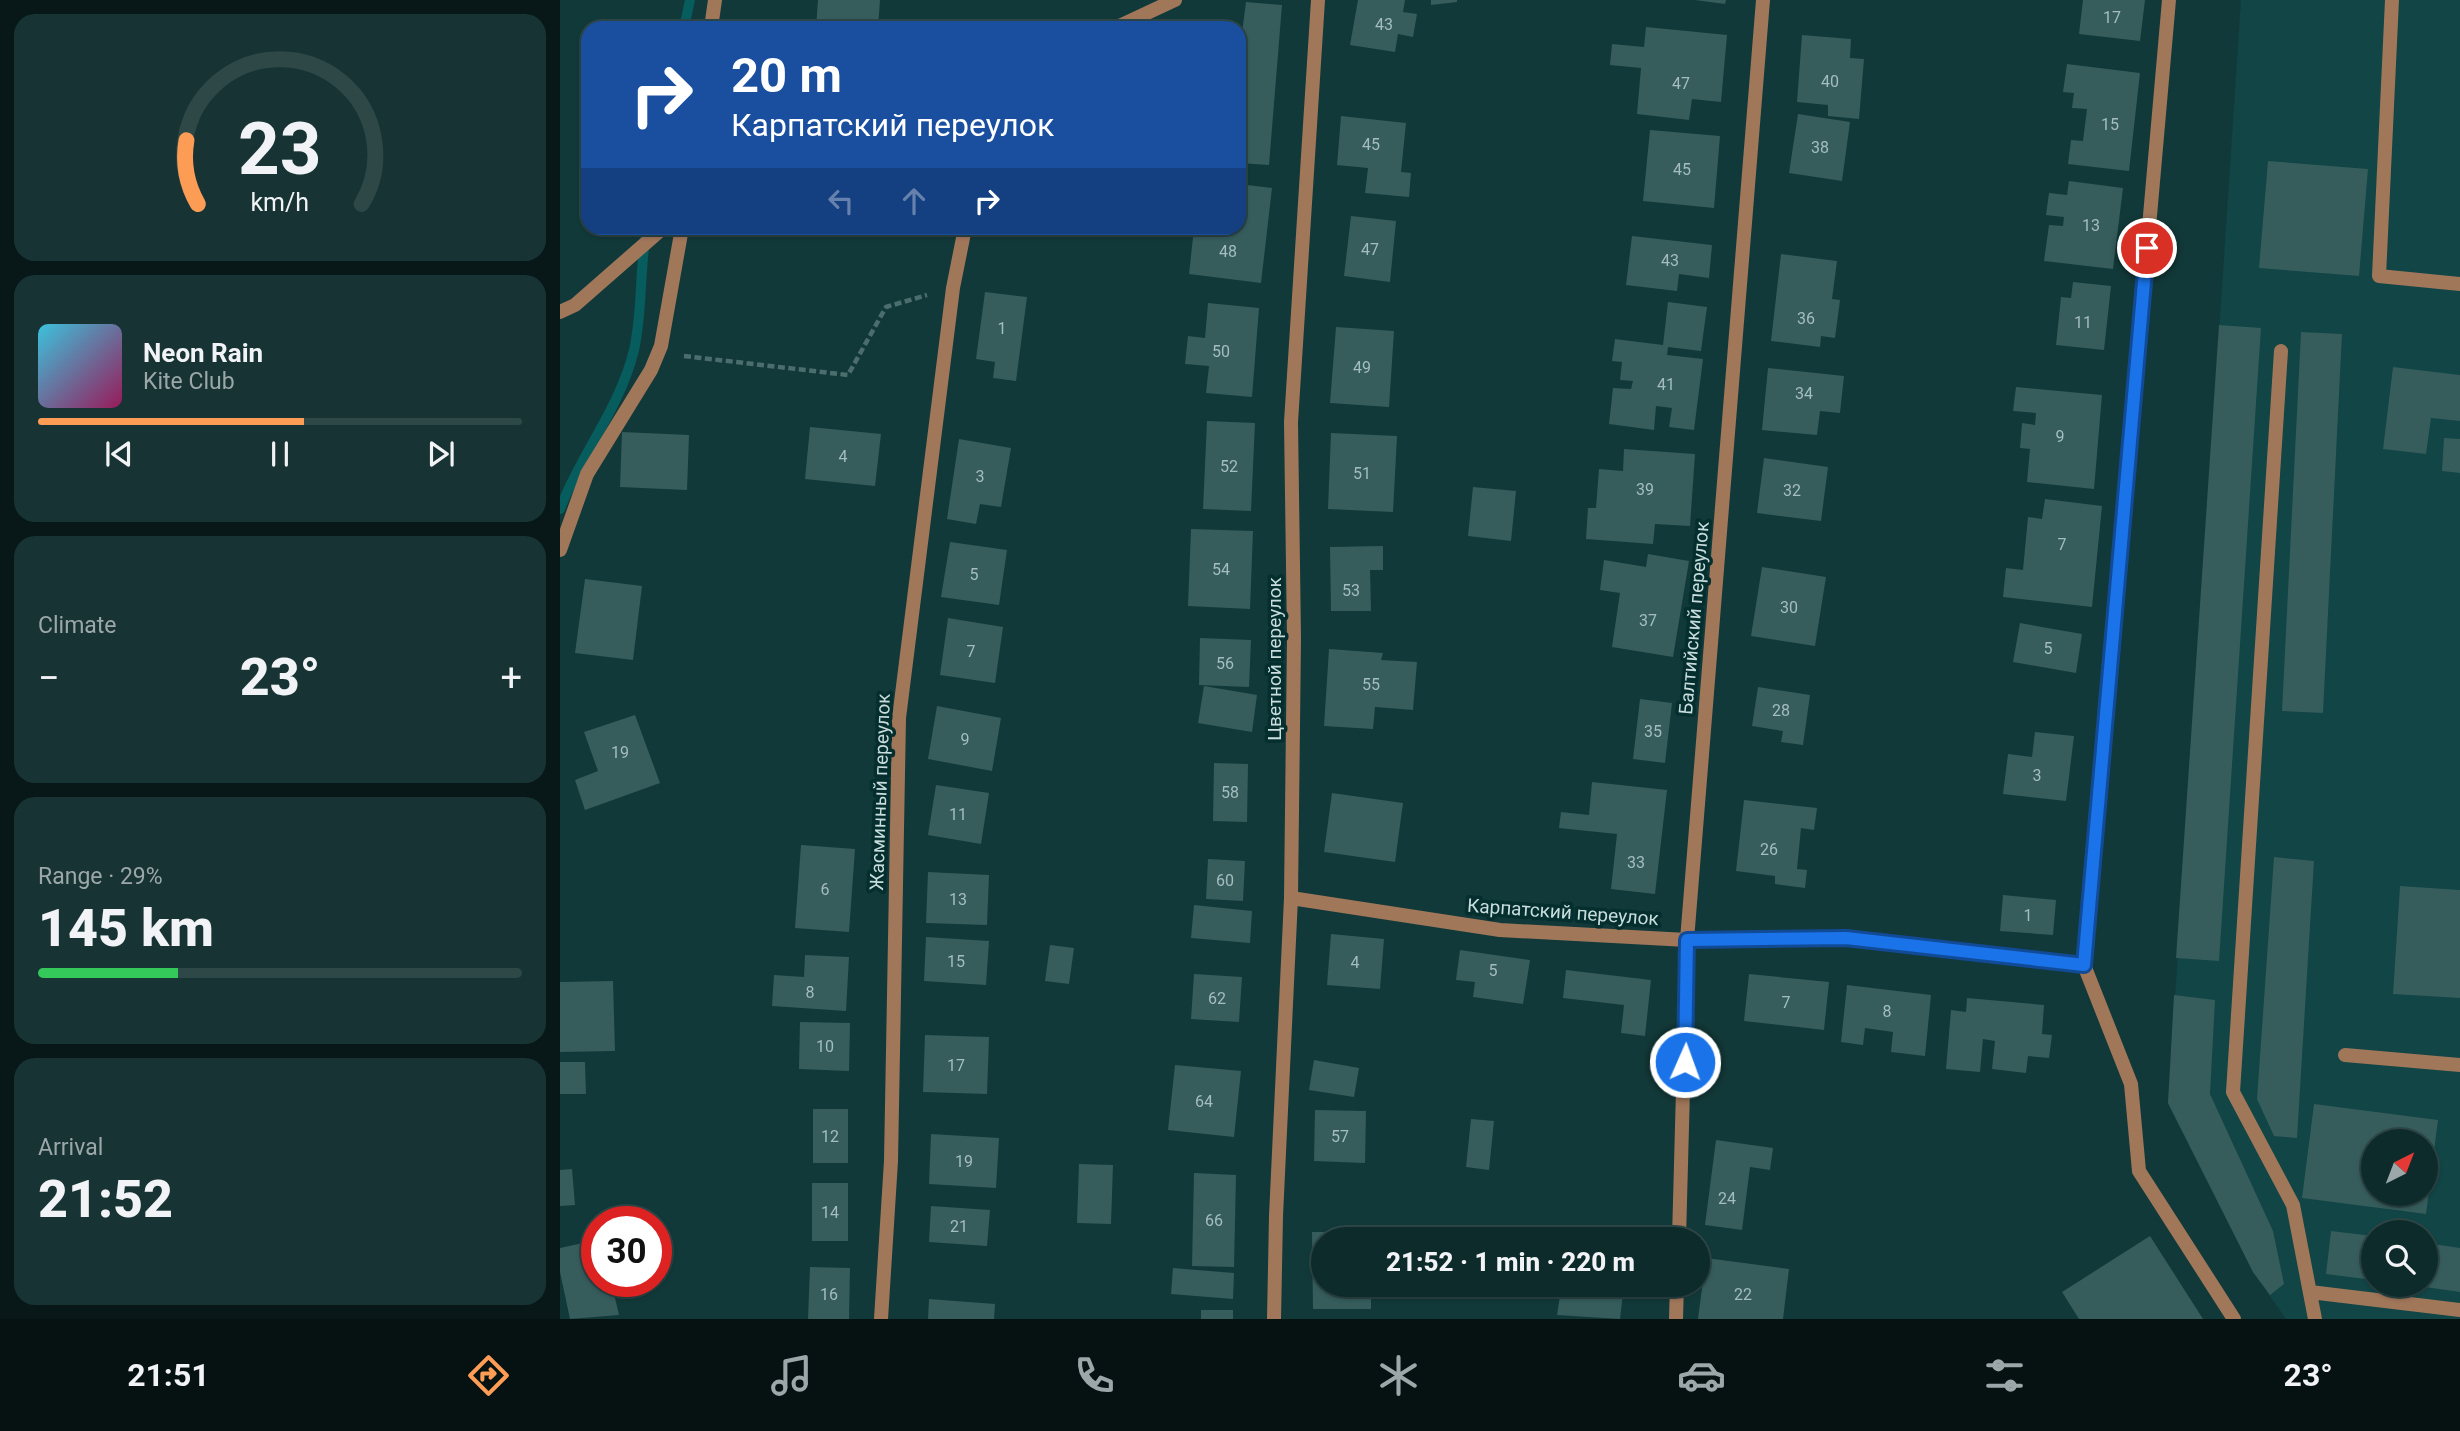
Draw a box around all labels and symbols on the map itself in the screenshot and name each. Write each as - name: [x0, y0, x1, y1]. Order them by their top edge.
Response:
- house number: 17: [2103, 8, 2121, 27]
- house number: 43: [1375, 15, 1393, 34]
- house number: 40: [1821, 72, 1839, 91]
- house number: 47: [1672, 74, 1690, 93]
- house number: 15: [2101, 115, 2119, 134]
- house number: 45: [1362, 135, 1380, 154]
- house number: 38: [1811, 138, 1829, 157]
- house number: 45: [1673, 160, 1691, 179]
- house number: 13: [2082, 216, 2100, 235]
- pin: [2117, 218, 2177, 278]
- house number: 47: [1361, 240, 1379, 259]
- house number: 48: [1219, 242, 1237, 261]
- house number: 43: [1661, 251, 1679, 270]
- house number: 36: [1797, 309, 1815, 328]
- house number: 11: [2074, 313, 2092, 332]
- house number: 1: [998, 319, 1007, 338]
- house number: 50: [1212, 342, 1230, 361]
- house number: 49: [1353, 358, 1371, 377]
- house number: 41: [1657, 375, 1675, 394]
- house number: 34: [1795, 384, 1813, 403]
- house number: 9: [2056, 427, 2065, 446]
- house number: 4: [839, 447, 848, 466]
- house number: 52: [1220, 457, 1238, 476]
- house number: 51: [1353, 464, 1371, 483]
- house number: 3: [976, 467, 985, 486]
- house number: 39: [1636, 480, 1654, 499]
- house number: 32: [1783, 481, 1801, 500]
- street label: Балтийский переулок: [1674, 520, 1714, 715]
- house number: 7: [2058, 535, 2067, 554]
- house number: 54: [1212, 560, 1230, 579]
- house number: 5: [970, 565, 979, 584]
- street label: Цветной переулок: [1263, 576, 1286, 741]
- house number: 53: [1342, 581, 1360, 600]
- house number: 30: [1780, 598, 1798, 617]
- house number: 37: [1639, 611, 1657, 630]
- house number: 5: [2044, 639, 2053, 658]
- house number: 7: [967, 642, 976, 661]
- house number: 56: [1216, 654, 1234, 673]
- house number: 55: [1362, 675, 1380, 694]
- street label: Жасминный переулок: [865, 692, 895, 891]
- house number: 28: [1772, 701, 1790, 720]
- house number: 35: [1644, 722, 1662, 741]
- house number: 9: [961, 730, 970, 749]
- house number: 19: [611, 743, 629, 762]
- house number: 3: [2033, 766, 2042, 785]
- house number: 58: [1221, 783, 1239, 802]
- house number: 11: [949, 805, 967, 824]
- house number: 26: [1760, 840, 1778, 859]
- house number: 33: [1627, 853, 1645, 872]
- house number: 60: [1216, 871, 1234, 890]
- house number: 6: [821, 880, 830, 899]
- house number: 13: [949, 890, 967, 909]
- street label: Карпатский переулок: [1466, 894, 1660, 930]
- house number: 1: [2024, 906, 2033, 925]
- house number: 15: [947, 952, 965, 971]
- house number: 4: [1351, 953, 1360, 972]
- house number: 5: [1489, 961, 1498, 980]
- house number: 8: [806, 983, 815, 1002]
- house number: 62: [1208, 989, 1226, 1008]
- house number: 7: [1782, 993, 1791, 1012]
- house number: 8: [1883, 1002, 1892, 1021]
- position arrow: [1648, 1025, 1722, 1099]
- house number: 10: [816, 1037, 834, 1056]
- house number: 17: [947, 1056, 965, 1075]
- house number: 64: [1195, 1092, 1213, 1111]
- house number: 12: [821, 1127, 839, 1146]
- house number: 57: [1331, 1127, 1349, 1146]
- north arrow: [2361, 1129, 2438, 1206]
- house number: 19: [955, 1152, 973, 1171]
- house number: 24: [1718, 1189, 1736, 1208]
- house number: 14: [821, 1203, 839, 1222]
- speed limit sign: 30: [581, 1206, 672, 1297]
- house number: 66: [1205, 1211, 1223, 1230]
- house number: 21: [950, 1217, 968, 1236]
- house number: 16: [820, 1285, 838, 1304]
- house number: 22: [1734, 1285, 1752, 1304]

